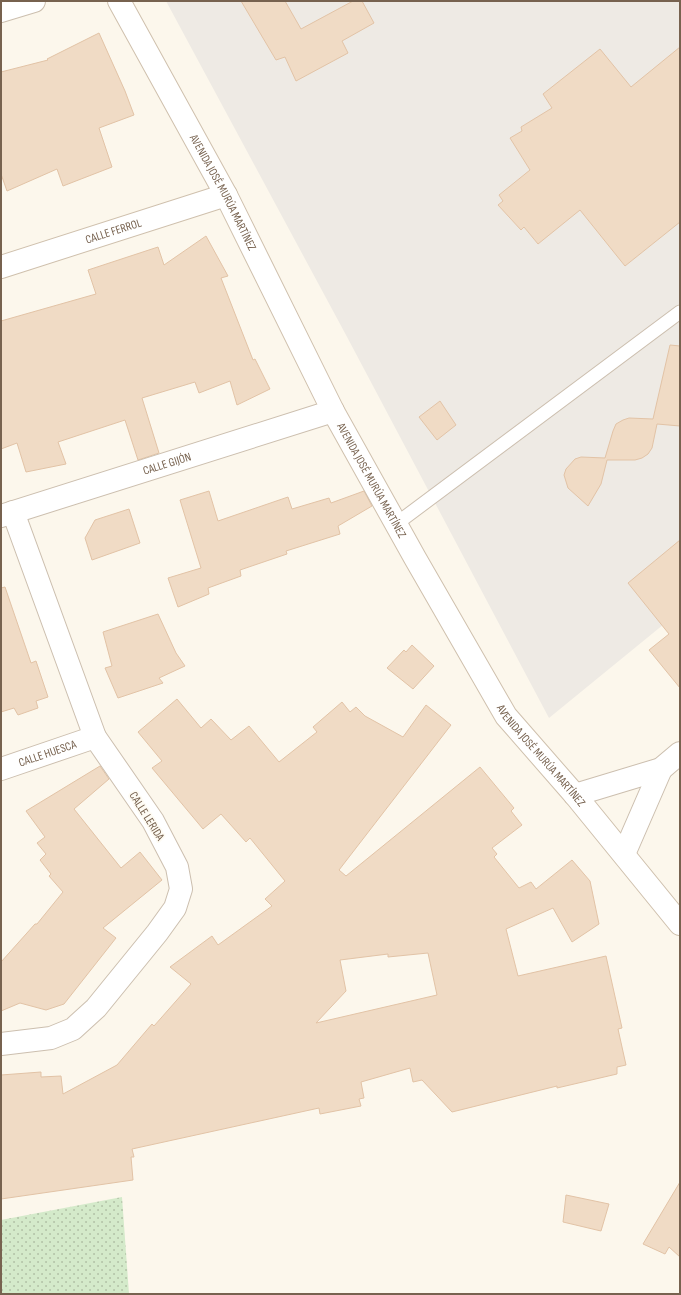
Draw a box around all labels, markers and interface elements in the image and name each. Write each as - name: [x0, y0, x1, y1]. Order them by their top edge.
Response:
- street label: AVENIDA JOSÉ MURÚA MARTÍNEZ: [186, 131, 259, 253]
- street label: CALLE FERROL: [84, 215, 144, 247]
- street label: AVENIDA JOSÉ MURÚA MARTÍNEZ: [333, 420, 409, 541]
- street label: CALLE GIJÓN: [141, 449, 193, 479]
- street label: AVENIDA JOSÉ MURÚA MARTÍNEZ: [493, 701, 588, 810]
- street label: CALLE HUESCA: [17, 737, 79, 770]
- street label: CALLE LERIDA: [126, 789, 168, 844]

